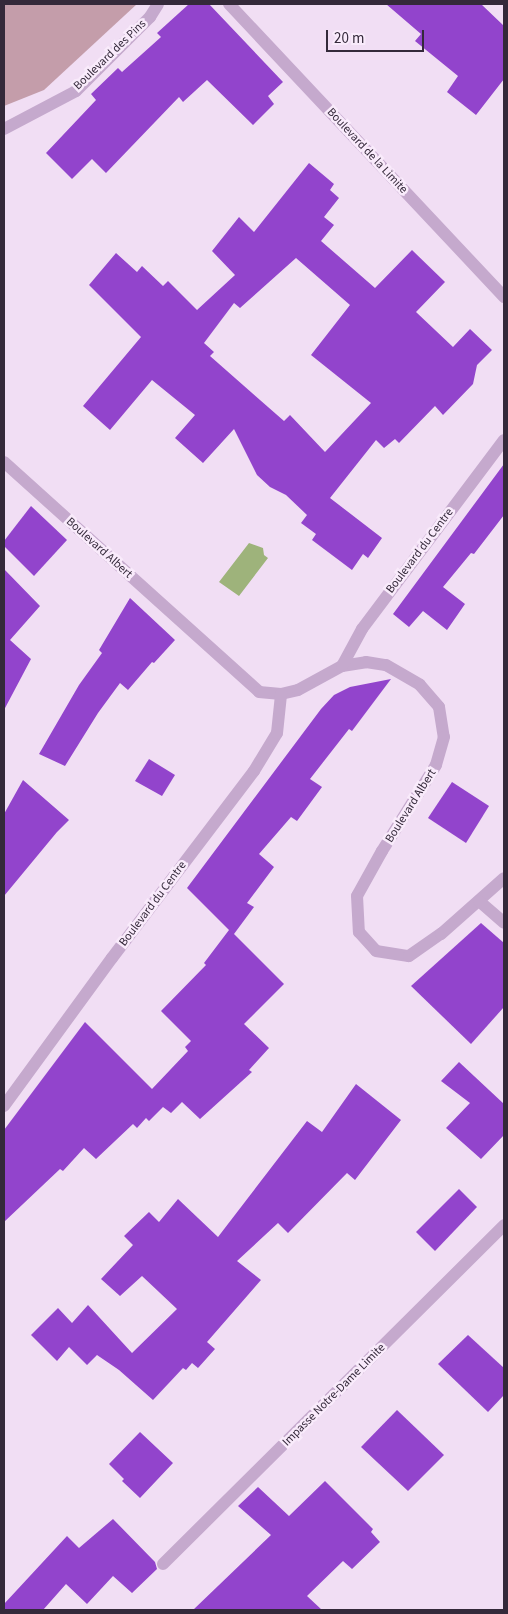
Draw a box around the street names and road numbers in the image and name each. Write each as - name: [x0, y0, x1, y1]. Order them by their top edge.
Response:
- street label: Boulevard des Pins: [71, 17, 149, 93]
- street label: Boulevard de la Limite: [324, 105, 410, 197]
- street label: Boulevard du Centre: [383, 506, 457, 596]
- street label: Boulevard Albert: [63, 515, 135, 581]
- street label: Boulevard Albert: [383, 767, 439, 845]
- street label: Boulevard du Centre: [116, 859, 190, 949]
- street label: Impasse Notre-Dame Limite: [280, 1341, 388, 1449]

